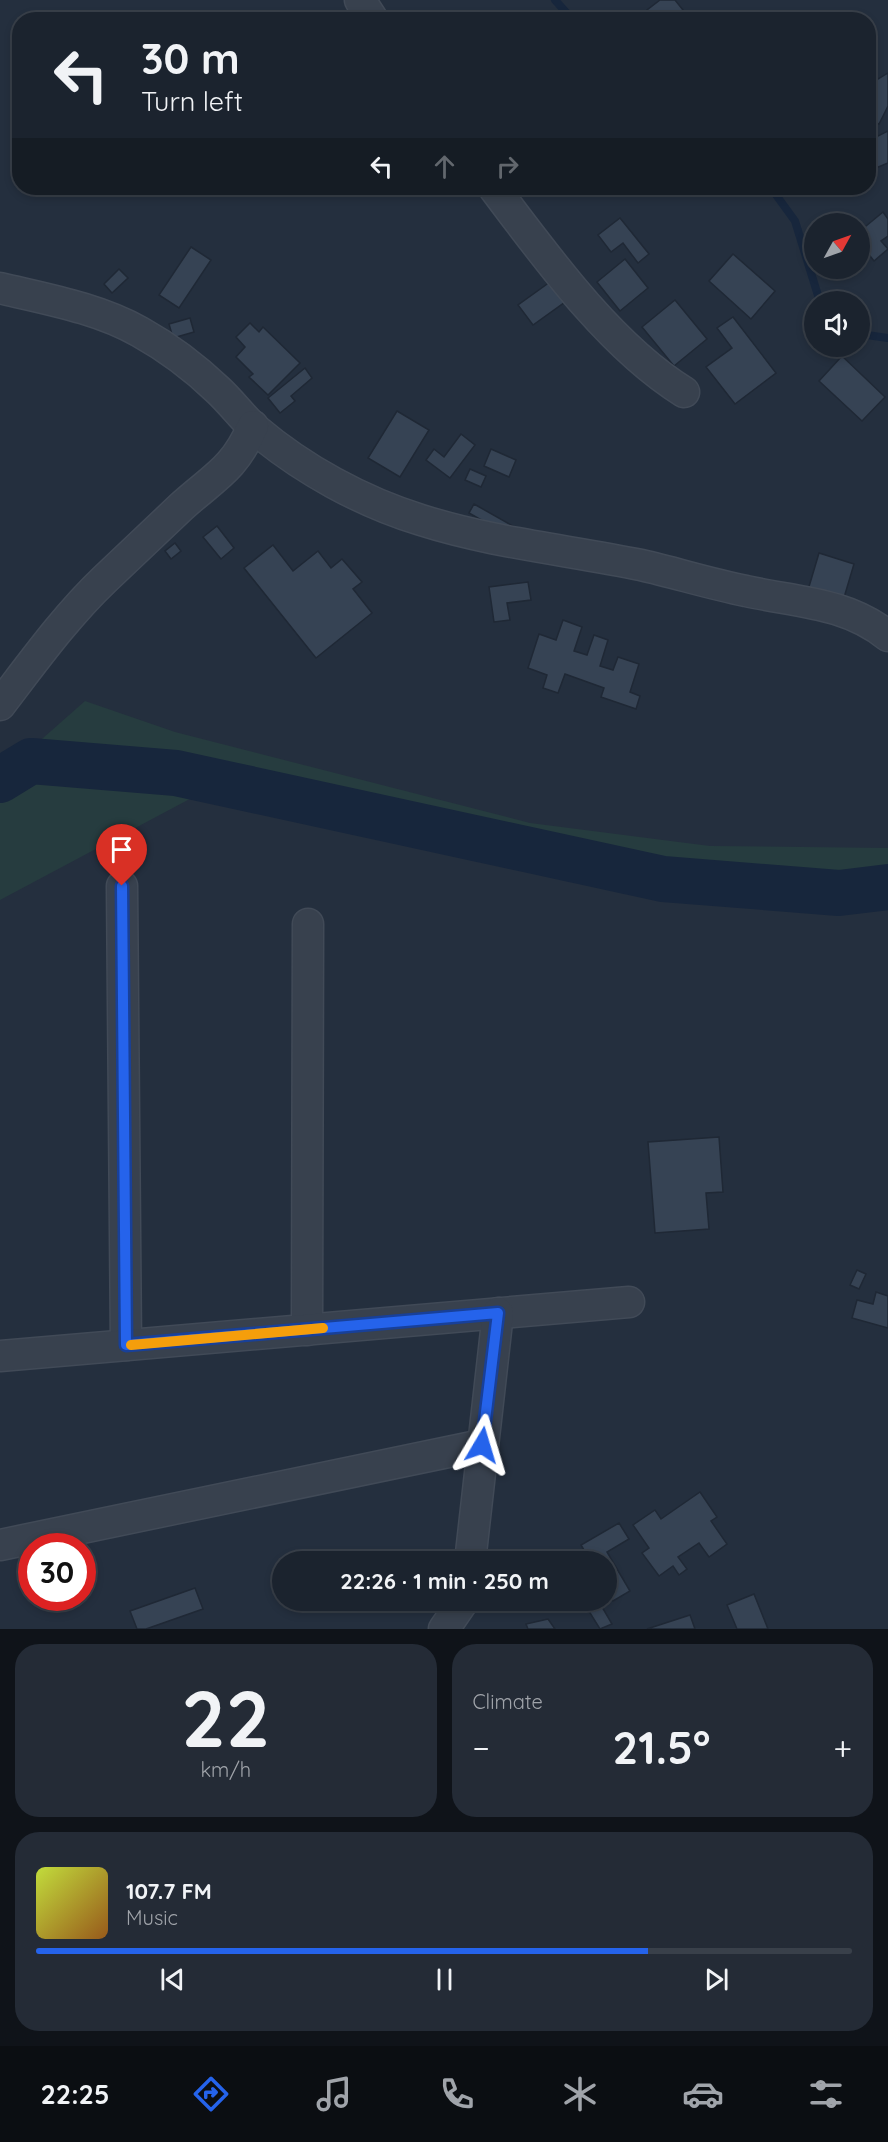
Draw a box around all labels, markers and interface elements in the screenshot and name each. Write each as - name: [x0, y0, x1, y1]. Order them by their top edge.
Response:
- text: 30 m: [141, 32, 240, 85]
- icon: left: [42, 36, 120, 114]
- text: Turn left: [141, 84, 243, 118]
- icon: left: [365, 150, 398, 183]
- icon: ahead: [428, 150, 461, 183]
- icon: right: [491, 150, 524, 183]
- north arrow: [804, 213, 870, 279]
- map controls: [804, 213, 870, 357]
- button: sound: [804, 291, 870, 357]
- pin: [96, 824, 147, 886]
- icon: arrive: [105, 833, 138, 866]
- position arrow: [450, 1413, 514, 1477]
- speed limit sign: 30: [18, 1533, 96, 1611]
- text: 22:26 · 1 min · 250 m: [340, 1567, 549, 1595]
- text: 22: [181, 1669, 270, 1767]
- text: Climate: [473, 1689, 543, 1714]
- text: 21.5°: [613, 1719, 710, 1775]
- text: −: [473, 1727, 490, 1768]
- text: +: [833, 1727, 852, 1768]
- text: km/h: [200, 1757, 251, 1782]
- text: 107.7 FM: [126, 1877, 212, 1905]
- text: Music: [126, 1905, 178, 1930]
- icon: previous: [156, 1963, 189, 1996]
- icon: pause: [428, 1963, 461, 1996]
- icon: next: [700, 1963, 733, 1996]
- icon: directions: [190, 2073, 232, 2115]
- icon: music: [313, 2073, 355, 2115]
- icon: phone: [436, 2073, 478, 2115]
- icon: climate: [559, 2073, 601, 2115]
- icon: car: [682, 2073, 724, 2115]
- icon: filters: [805, 2073, 847, 2115]
- text: 22:25: [40, 2077, 110, 2111]

